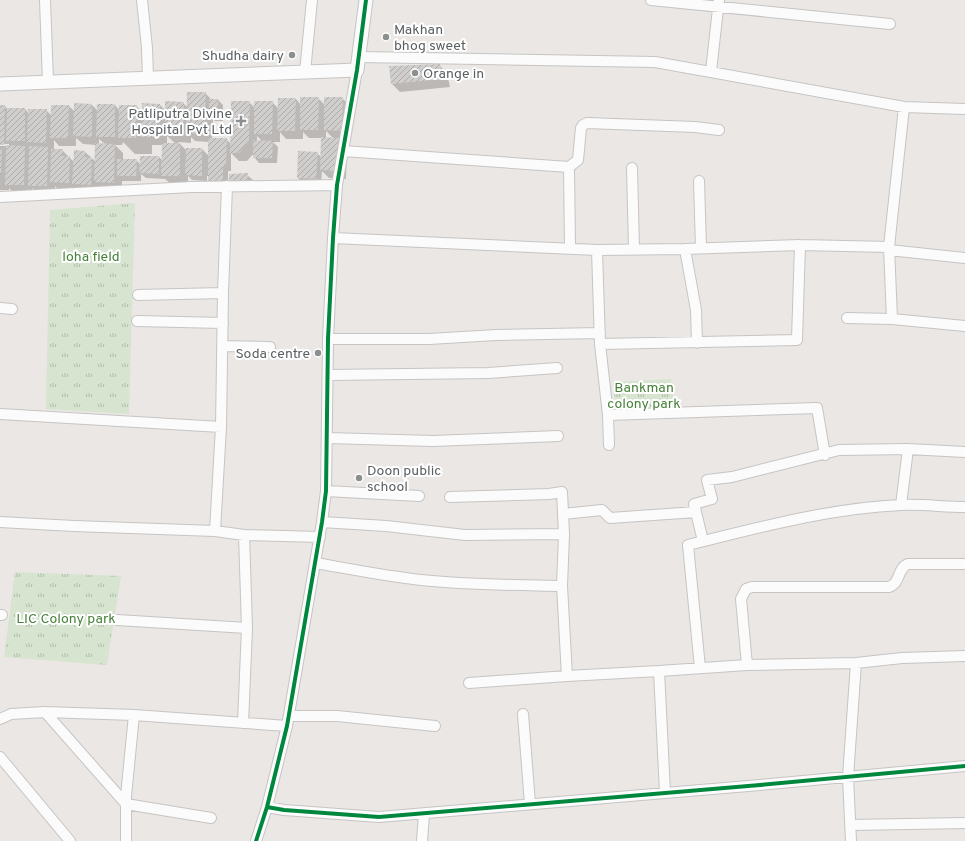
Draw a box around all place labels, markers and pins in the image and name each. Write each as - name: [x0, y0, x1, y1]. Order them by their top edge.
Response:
- place label: Makhan bhog sweet: [394, 22, 466, 55]
- marker: Makhan bhog sweet: [381, 32, 391, 42]
- place label: Shudha dairy: [202, 48, 284, 65]
- marker: Shudha dairy: [287, 50, 297, 60]
- place label: Orange in: [423, 66, 484, 83]
- marker: Orange in: [410, 68, 420, 78]
- place label: Patliputra Divine Hospital Pvt Ltd: [128, 106, 232, 139]
- marker: Patliputra Divine Hospital Pvt Ltd: [235, 115, 247, 127]
- place label: Soda centre: [235, 346, 310, 363]
- marker: Soda centre: [313, 348, 323, 358]
- place label: Doon public school: [367, 463, 441, 496]
- marker: Doon public school: [354, 473, 364, 483]

